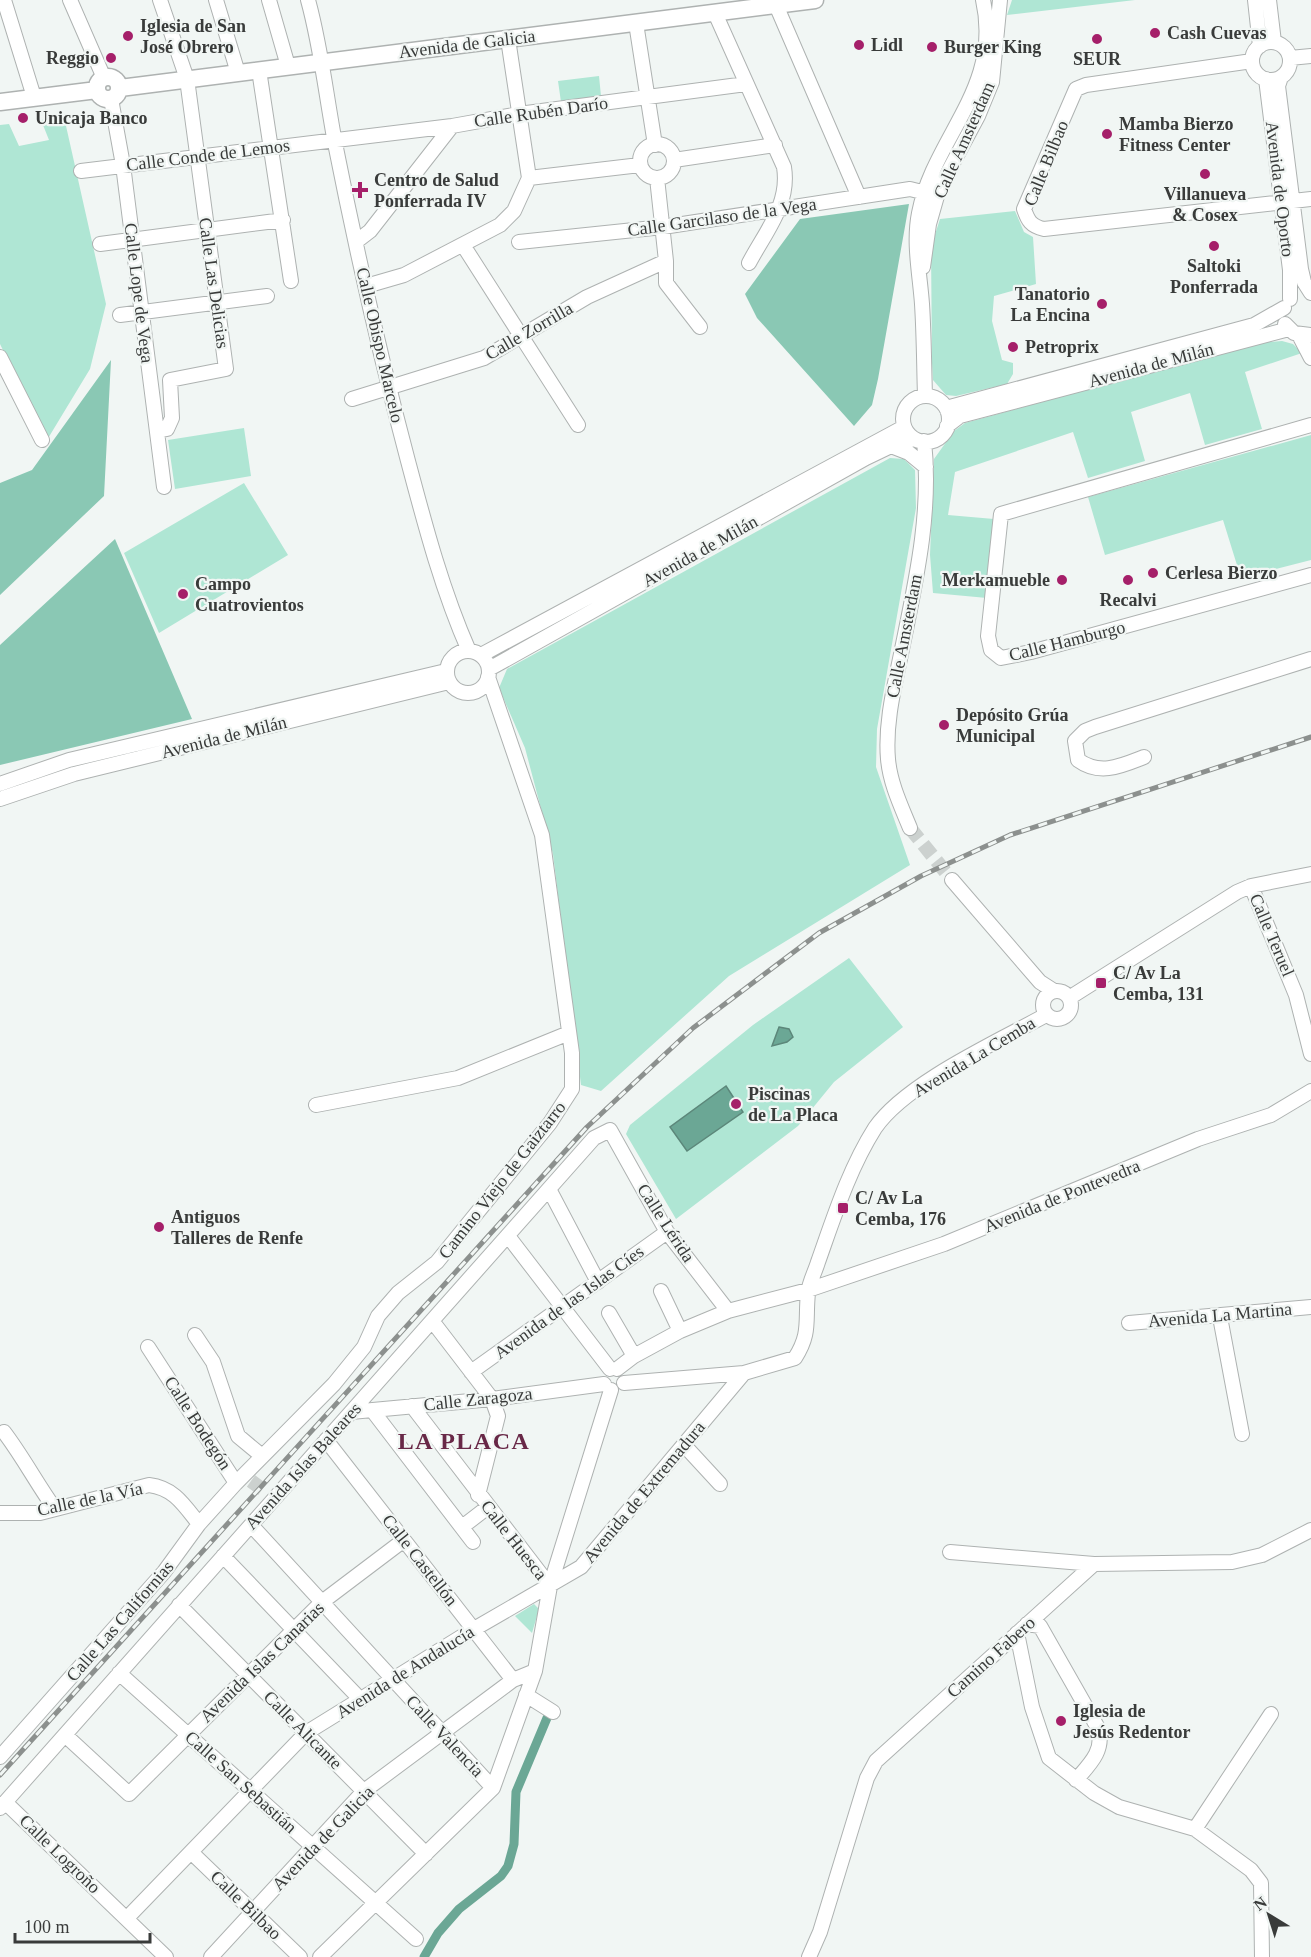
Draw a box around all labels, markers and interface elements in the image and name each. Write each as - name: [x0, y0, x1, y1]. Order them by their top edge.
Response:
- place label: Iglesia de San José Obrero: [140, 16, 246, 57]
- place label: Cash Cuevas: [1167, 23, 1267, 43]
- street label: Avenida de Galicia: [397, 26, 537, 62]
- marker: Cash Cuevas: [1148, 26, 1162, 40]
- marker: Iglesia de San José Obrero: [121, 29, 135, 43]
- marker: SEUR: [1090, 32, 1104, 46]
- place label: Lidl: [871, 35, 903, 55]
- place label: Burger King: [944, 37, 1041, 57]
- marker: Lidl: [852, 38, 866, 52]
- marker: Burger King: [925, 40, 939, 54]
- place label: Reggio: [46, 48, 99, 68]
- place label: SEUR: [1073, 49, 1122, 69]
- marker: Reggio: [104, 51, 118, 65]
- street label: Calle Amsterdam: [929, 79, 999, 201]
- street label: Calle Rubén Darío: [473, 93, 609, 131]
- place label: Unicaja Banco: [35, 108, 148, 128]
- marker: Unicaja Banco: [16, 111, 30, 125]
- place label: Mamba Bierzo Fitness Center: [1119, 114, 1233, 155]
- street label: Calle Bilbao: [1020, 117, 1072, 209]
- street label: Avenida de Oporto: [1262, 120, 1298, 258]
- marker: Mamba Bierzo Fitness Center: [1100, 127, 1114, 141]
- street label: Calle Conde de Lemos: [125, 135, 291, 175]
- marker: Villanueva & Cosex: [1198, 167, 1212, 181]
- place label: Centro de Salud Ponferrada IV: [374, 170, 499, 211]
- marker: Centro de Salud Ponferrada IV: [351, 181, 369, 199]
- place label: Villanueva & Cosex: [1164, 184, 1246, 225]
- street label: Calle Garcilaso de la Vega: [626, 194, 818, 240]
- street label: Calle Las Delicias: [195, 216, 233, 350]
- street label: Calle Lope de Vega: [120, 222, 158, 364]
- marker: Saltoki Ponferrada: [1207, 239, 1221, 253]
- place label: Saltoki Ponferrada: [1170, 256, 1258, 297]
- street label: Calle Obispo Marcelo: [352, 265, 408, 425]
- place label: Tanatorio La Encina: [1010, 284, 1090, 325]
- marker: Tanatorio La Encina: [1095, 297, 1109, 311]
- street label: Calle Zorrilla: [482, 298, 576, 364]
- place label: Petroprix: [1025, 337, 1099, 357]
- street label: Avenida de Milán: [1086, 339, 1216, 391]
- marker: Petroprix: [1006, 340, 1020, 354]
- street label: Avenida de Milán: [639, 511, 761, 591]
- place label: Cerlesa Bierzo: [1165, 563, 1277, 583]
- marker: Cerlesa Bierzo: [1146, 566, 1160, 580]
- place label: Merkamueble: [942, 570, 1050, 590]
- street label: Calle Amsterdam: [882, 573, 926, 699]
- marker: Merkamueble: [1055, 573, 1069, 587]
- marker: Recalvi: [1121, 573, 1135, 587]
- place label: Campo Cuatrovientos: [195, 574, 304, 615]
- marker: Campo Cuatrovientos: [176, 587, 190, 601]
- place label: Recalvi: [1100, 590, 1156, 610]
- street label: Calle Hamburgo: [1007, 617, 1127, 665]
- place label: Depósito Grúa Municipal: [956, 705, 1069, 746]
- street label: Avenida de Milán: [159, 712, 289, 762]
- marker: Depósito Grúa Municipal: [937, 718, 951, 732]
- street label: Calle Teruel: [1246, 891, 1298, 979]
- place label: C/ Av La Cemba, 131: [1113, 963, 1204, 1004]
- marker: C/ Av La Cemba, 131: [1094, 976, 1108, 990]
- street label: Avenida La Cemba: [909, 1013, 1039, 1101]
- place label: Piscinas de La Placa: [748, 1084, 838, 1125]
- street label: Camino Viejo de Gaiztarro: [434, 1097, 570, 1263]
- marker: Piscinas de La Placa: [729, 1097, 743, 1111]
- street label: Avenida de Pontevedra: [981, 1156, 1143, 1236]
- street label: Calle Lérida: [633, 1180, 699, 1266]
- place label: C/ Av La Cemba, 176: [855, 1188, 946, 1229]
- marker: C/ Av La Cemba, 176: [836, 1201, 850, 1215]
- place label: Antiguos Talleres de Renfe: [171, 1207, 303, 1248]
- marker: Antiguos Talleres de Renfe: [152, 1220, 166, 1234]
- street label: Avenida de las Islas Cíes: [490, 1241, 648, 1363]
- street label: Avenida La Martina: [1147, 1299, 1293, 1331]
- street label: Calle Bodegón: [160, 1372, 236, 1474]
- street label: Calle Zaragoza: [423, 1383, 533, 1415]
- street label: Avenida Islas Baleares: [241, 1399, 365, 1533]
- street label: Avenida de Extremadura: [579, 1417, 709, 1567]
- district label: LA PLACA: [398, 1428, 530, 1454]
- street label: Calle de la Vía: [36, 1478, 144, 1520]
- street label: Calle Huesca: [477, 1496, 551, 1584]
- street label: Calle Castellón: [378, 1510, 462, 1610]
- street label: Calle Las Californias: [62, 1557, 178, 1685]
- street label: Avenida Islas Canarias: [196, 1598, 328, 1726]
- street label: Camino Fabero: [943, 1612, 1039, 1702]
- street label: Avenida de Andalucía: [332, 1621, 478, 1723]
- street label: Calle Alicante: [260, 1687, 346, 1773]
- street label: Calle Valencia: [402, 1691, 488, 1781]
- place label: Iglesia de Jesús Redentor: [1073, 1701, 1191, 1742]
- marker: Iglesia de Jesús Redentor: [1054, 1714, 1068, 1728]
- street label: Calle San Sebastián: [181, 1727, 301, 1837]
- street label: Avenida de Galicia: [268, 1782, 378, 1894]
- street label: Calle Logroño: [15, 1811, 105, 1897]
- street label: Calle Bilbao: [207, 1866, 285, 1944]
- north arrow: [1239, 1885, 1299, 1945]
- text: N: [1250, 1893, 1270, 1914]
- scale bar: [15, 1906, 150, 1944]
- text: 100 m: [24, 1917, 70, 1937]

